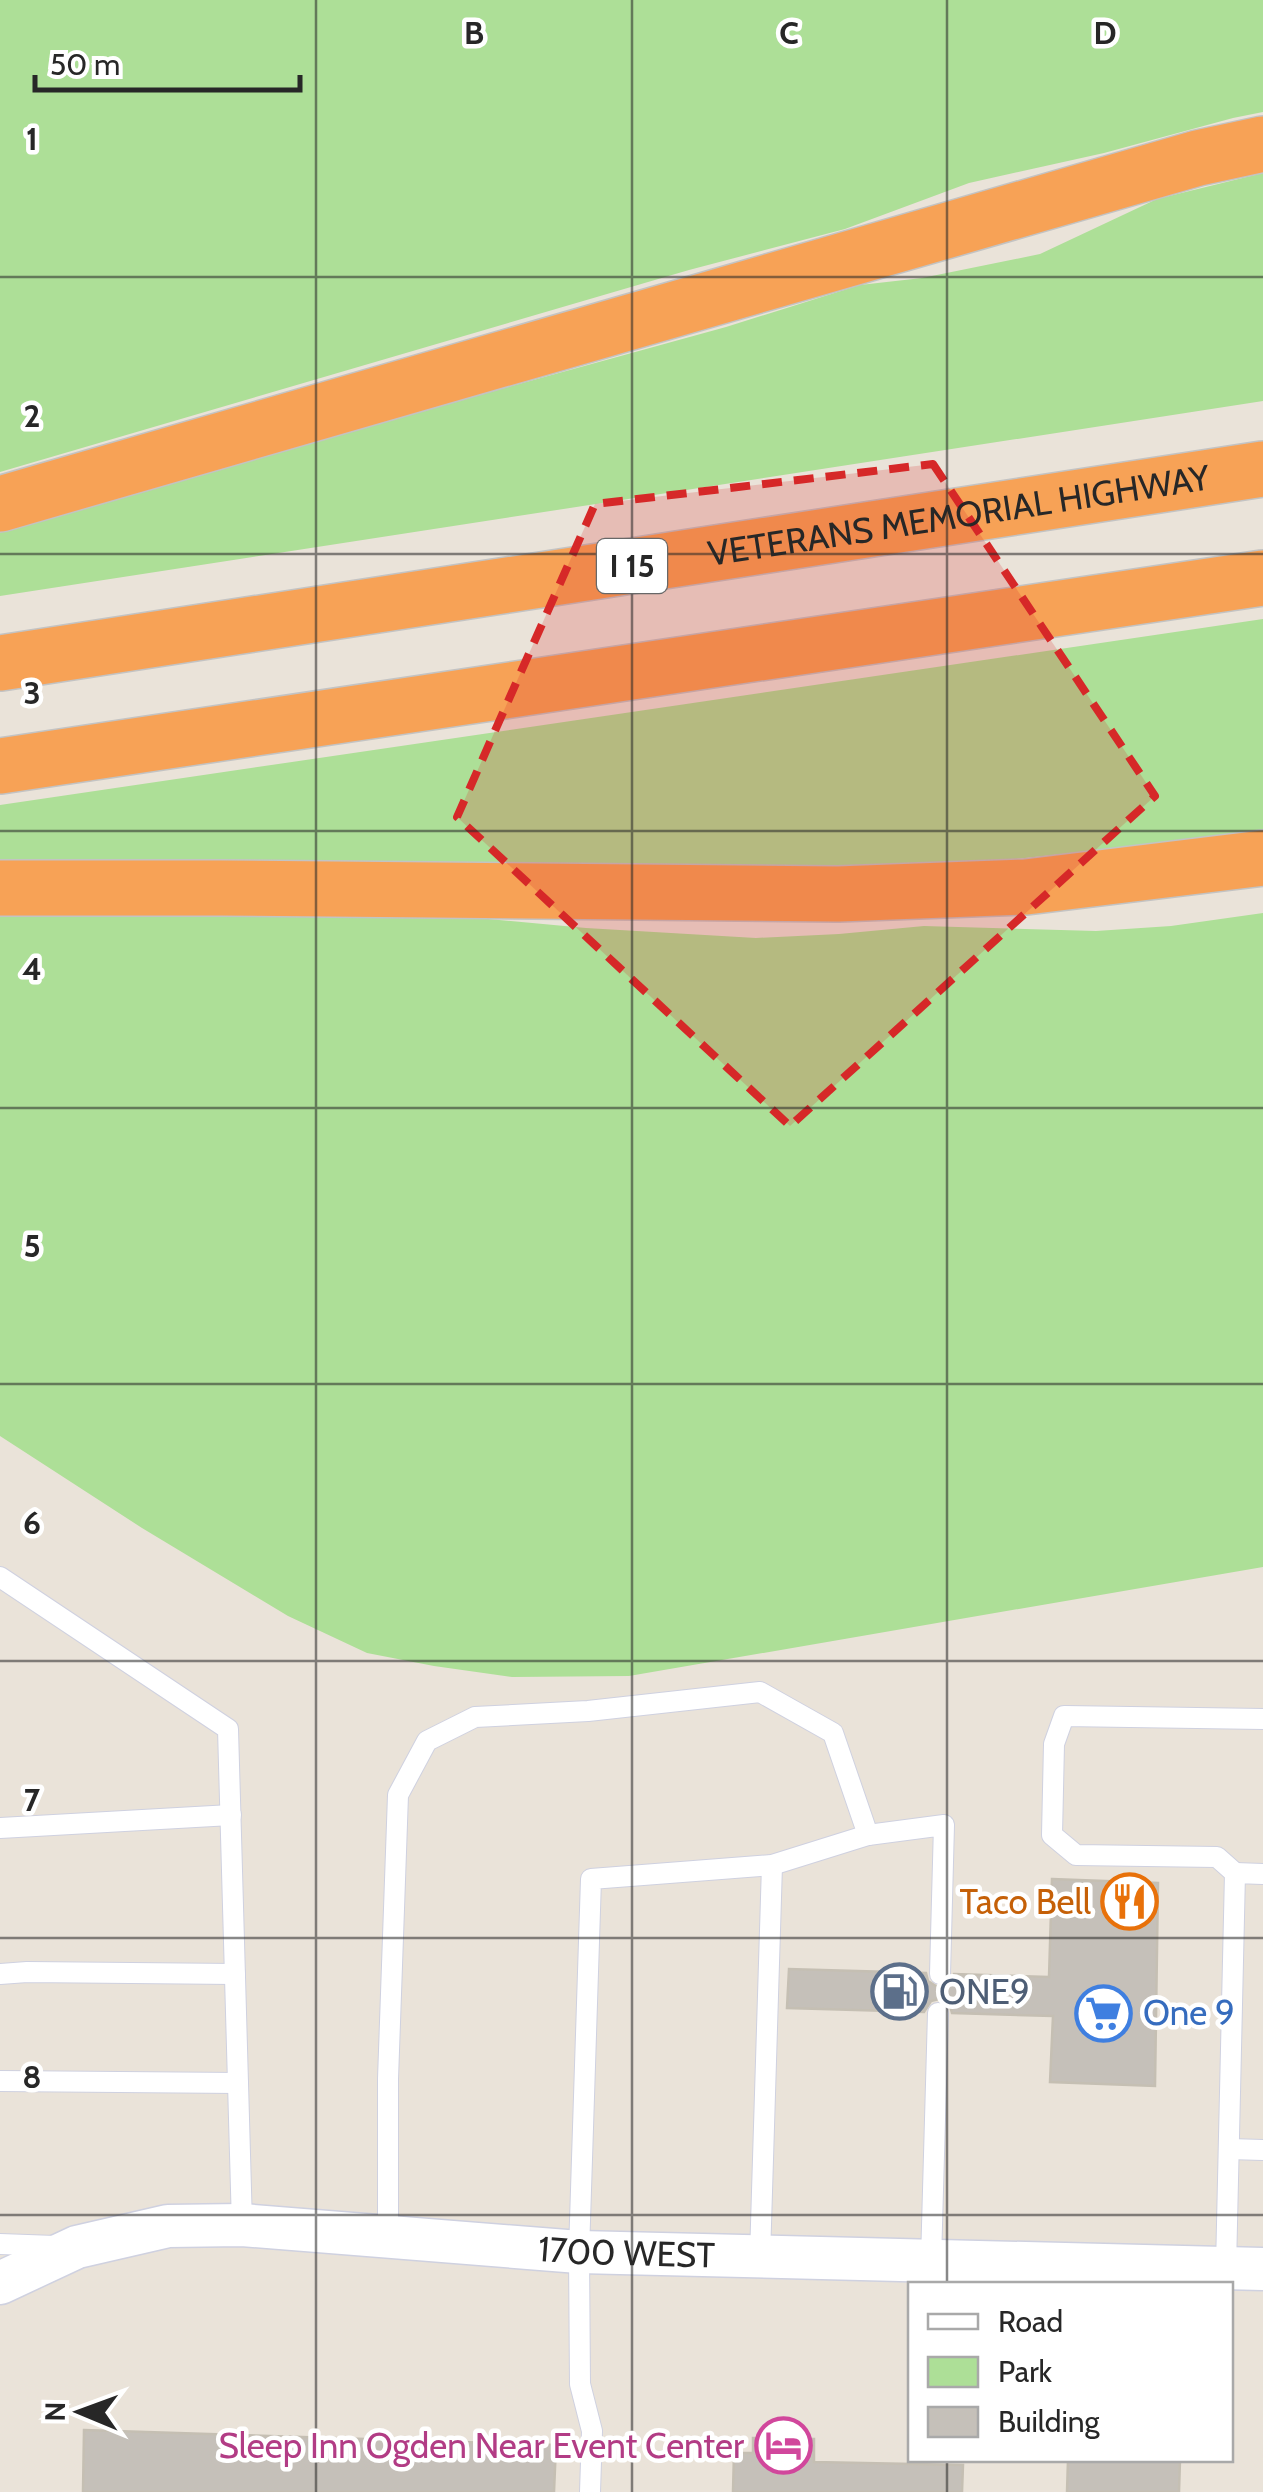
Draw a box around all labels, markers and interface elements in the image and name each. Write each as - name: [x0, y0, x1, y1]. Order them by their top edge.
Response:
- text: B: [464, 13, 484, 52]
- text: C: [779, 13, 799, 52]
- text: D: [1093, 13, 1117, 52]
- scale bar: [35, 30, 300, 92]
- text: 50 m: [50, 46, 120, 83]
- text: 1: [26, 119, 38, 158]
- text: 2: [24, 396, 40, 435]
- street label: VETERANS MEMORIAL HIGHWAY: [705, 455, 1214, 575]
- road number: I 15: [597, 539, 667, 593]
- text: 3: [23, 673, 41, 712]
- text: 4: [22, 949, 42, 988]
- text: 5: [23, 1226, 41, 1265]
- text: 6: [23, 1503, 41, 1542]
- text: 7: [24, 1780, 41, 1819]
- restaurant icon: Taco Bell: [1100, 1872, 1160, 1932]
- place label: Taco Bell: [960, 1880, 1092, 1923]
- fuel station icon: ONE9: [870, 1962, 930, 2022]
- place label: ONE9: [939, 1970, 1030, 2013]
- supermarket icon: One 9: [1074, 1983, 1134, 2043]
- place label: One 9: [1143, 1991, 1235, 2034]
- text: 8: [22, 2057, 42, 2096]
- street label: 1700 WEST: [536, 2227, 716, 2276]
- legend: [908, 2282, 1233, 2462]
- text: Road: [998, 2303, 1063, 2340]
- text: Park: [998, 2353, 1053, 2390]
- north arrow: [30, 2362, 130, 2462]
- text: N: [38, 2401, 72, 2422]
- text: Building: [998, 2403, 1101, 2440]
- hotel icon: Sleep Inn Ogden Near Event Center: [753, 2416, 813, 2476]
- place label: Sleep Inn Ogden Near Event Center: [219, 2424, 744, 2467]

